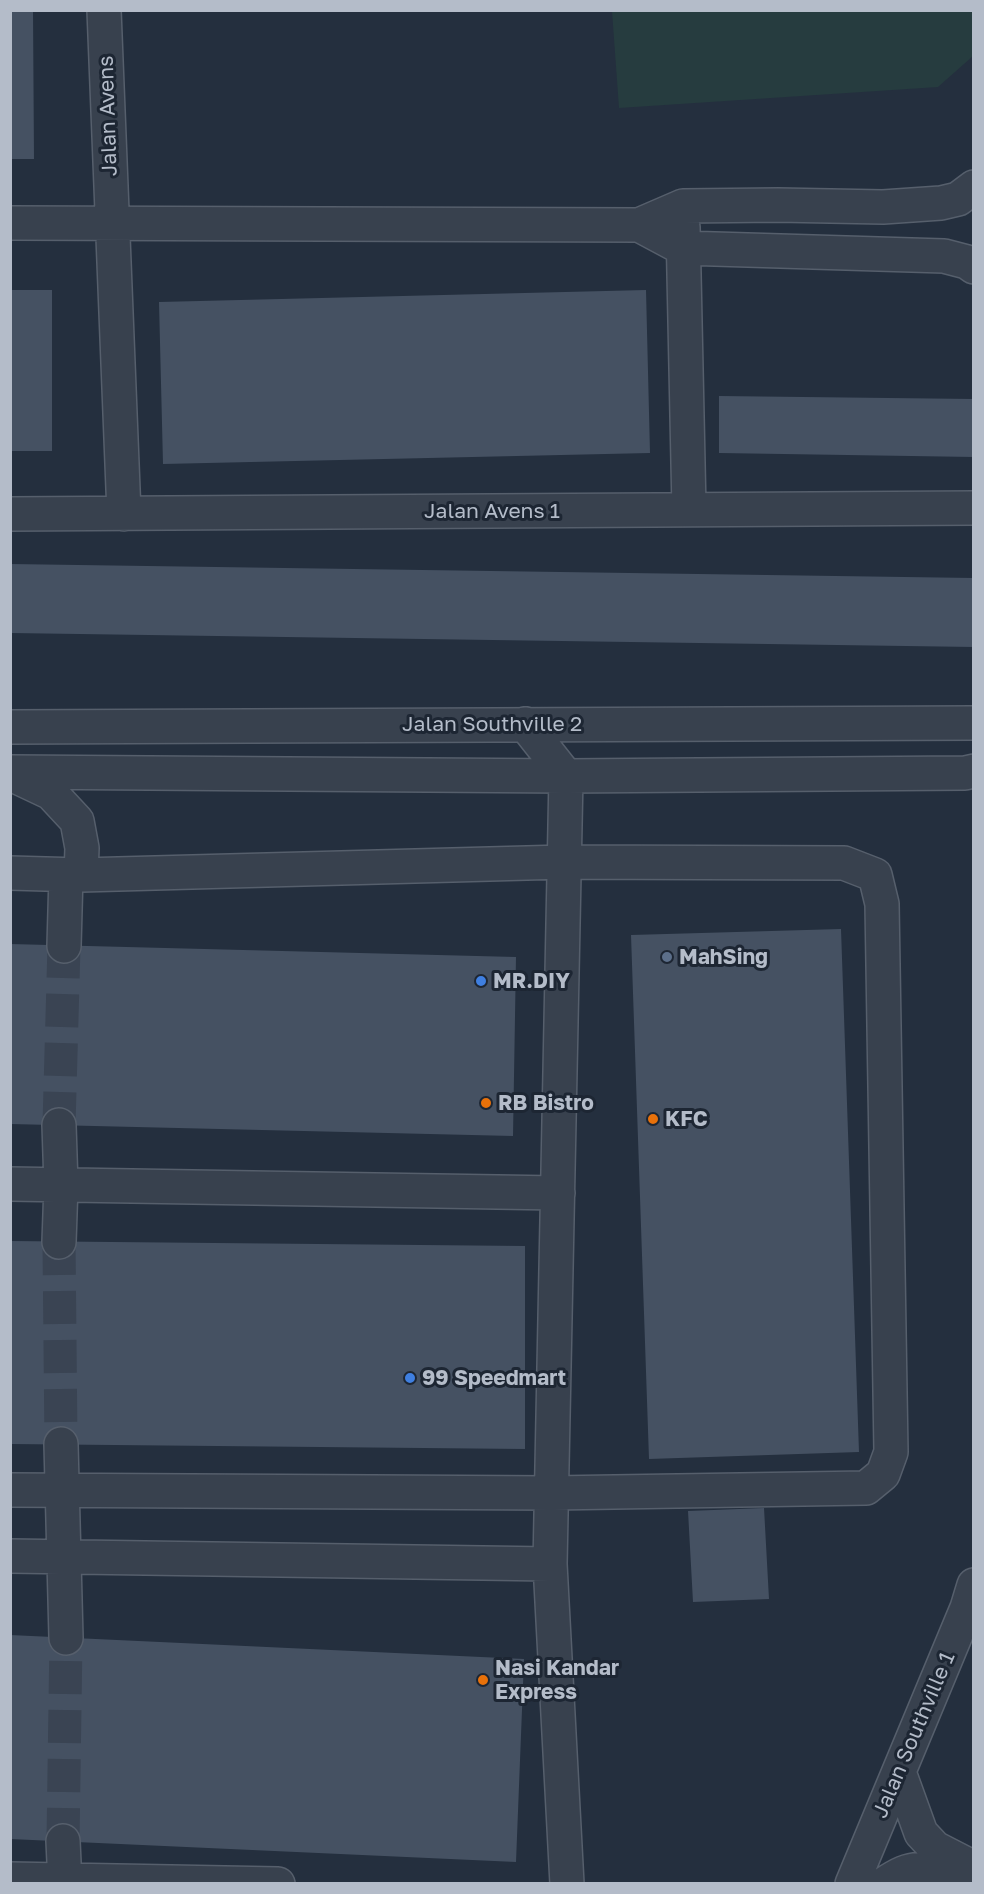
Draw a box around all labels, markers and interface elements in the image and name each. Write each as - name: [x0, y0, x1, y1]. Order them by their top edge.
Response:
- street label: Jalan Avens: [93, 55, 123, 177]
- street label: Jalan Avens 1: [424, 498, 560, 524]
- street label: Jalan Southville 2: [402, 711, 582, 737]
- place label: MahSing: [679, 944, 768, 970]
- marker: MahSing: [660, 950, 674, 964]
- place label: MR.DIY: [493, 968, 570, 994]
- marker: MR.DIY: [474, 974, 488, 988]
- place label: RB Bistro: [498, 1090, 594, 1116]
- marker: RB Bistro: [479, 1096, 493, 1110]
- place label: KFC: [665, 1106, 708, 1132]
- marker: KFC: [646, 1112, 660, 1126]
- place label: 99 Speedmart: [422, 1365, 566, 1391]
- marker: 99 Speedmart: [403, 1371, 417, 1385]
- street label: Jalan Southville 1: [868, 1648, 960, 1822]
- place label: Nasi Kandar Express: [495, 1655, 619, 1705]
- marker: Nasi Kandar Express: [476, 1673, 490, 1687]

